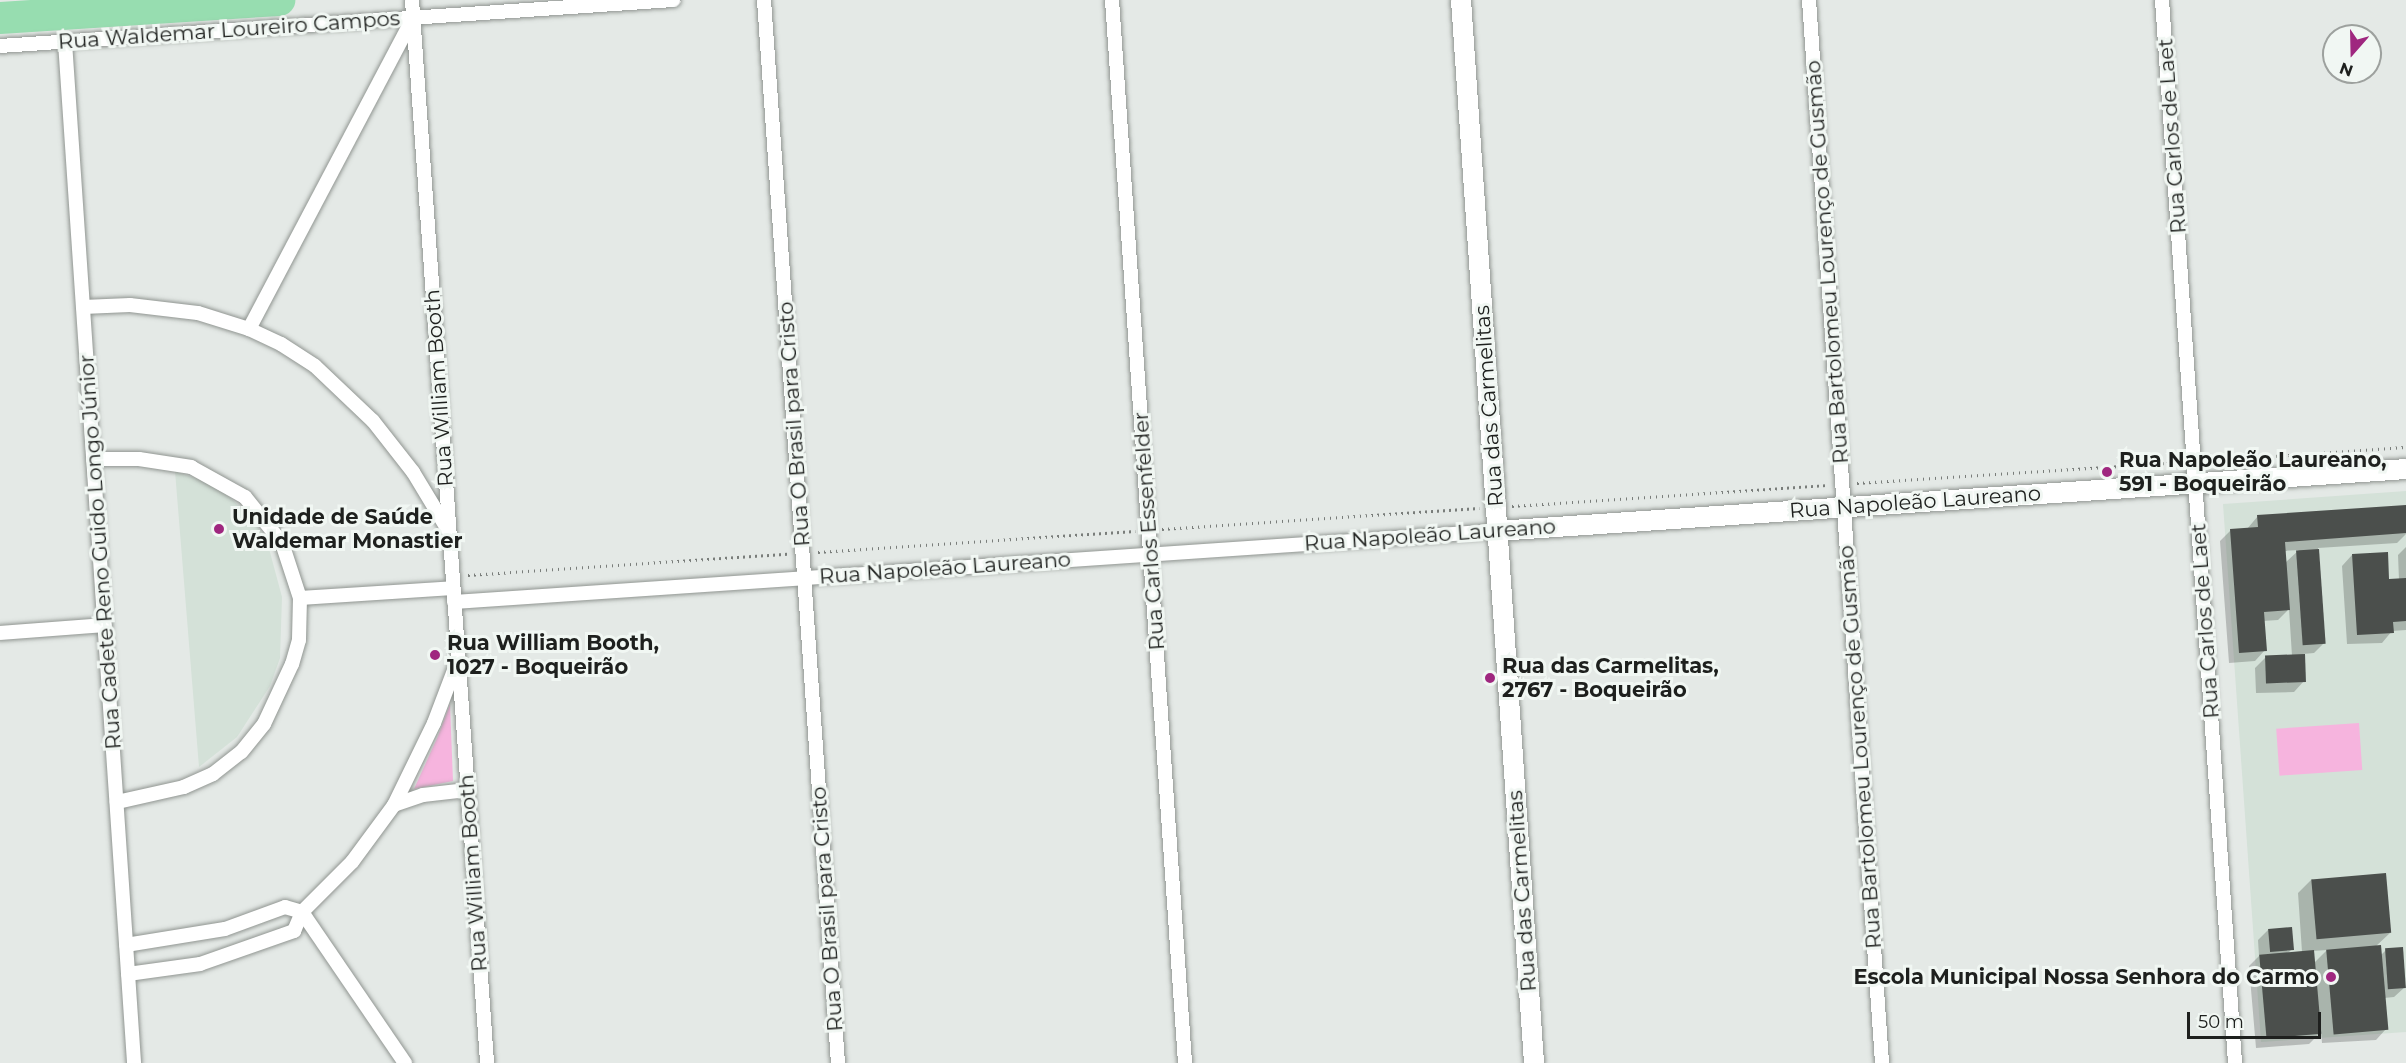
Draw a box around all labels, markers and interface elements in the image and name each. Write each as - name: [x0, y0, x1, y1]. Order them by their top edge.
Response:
- street label: Rua Waldemar Loureiro Campos: [57, 5, 401, 55]
- north arrow: [2322, 24, 2382, 84]
- street label: Rua Carlos de Laet: [2153, 38, 2191, 234]
- text: N: [2337, 58, 2356, 81]
- street label: Rua Bartolomeu Lourenço de Gusmão: [1800, 59, 1854, 465]
- street label: Rua William Booth: [420, 288, 458, 488]
- street label: Rua O Brasil para Cristo: [773, 301, 815, 547]
- street label: Rua das Carmelitas: [1469, 304, 1509, 508]
- street label: Rua Cadete Reno Guido Longo Júnior: [74, 354, 126, 750]
- street label: Rua Carlos Essenfelder: [1128, 411, 1170, 651]
- place label: Rua Napoleão Laureano, 591 - Boqueirão: [2119, 447, 2387, 497]
- marker: Rua Napoleão Laureano, 591 - Boqueirão: [2100, 465, 2114, 479]
- street label: Rua Napoleão Laureano: [1788, 481, 2042, 523]
- place label: Unidade de Saúde Waldemar Monastier: [232, 504, 462, 554]
- street label: Rua Napoleão Laureano: [1303, 514, 1557, 556]
- marker: Unidade de Saúde Waldemar Monastier: [210, 520, 228, 538]
- street label: Rua Carlos de Laet: [2186, 523, 2224, 719]
- street label: Rua Bartolomeu Lourenço de Gusmão: [1833, 544, 1887, 950]
- street label: Rua Napoleão Laureano: [818, 547, 1072, 589]
- place label: Rua William Booth, 1027 - Boqueirão: [447, 630, 659, 680]
- marker: Rua William Booth, 1027 - Boqueirão: [428, 648, 442, 662]
- place label: Rua das Carmelitas, 2767 - Boqueirão: [1502, 653, 1719, 703]
- marker: Rua das Carmelitas, 2767 - Boqueirão: [1483, 671, 1497, 685]
- street label: Rua William Booth: [454, 773, 492, 973]
- street label: Rua O Brasil para Cristo: [806, 786, 848, 1032]
- street label: Rua das Carmelitas: [1502, 789, 1542, 993]
- place label: Escola Municipal Nossa Senhora do Carmo: [1853, 964, 2319, 990]
- marker: Escola Municipal Nossa Senhora do Carmo: [2324, 970, 2338, 984]
- scale bar: [2190, 1000, 2324, 1038]
- text: 50 m: [2198, 1011, 2244, 1033]

